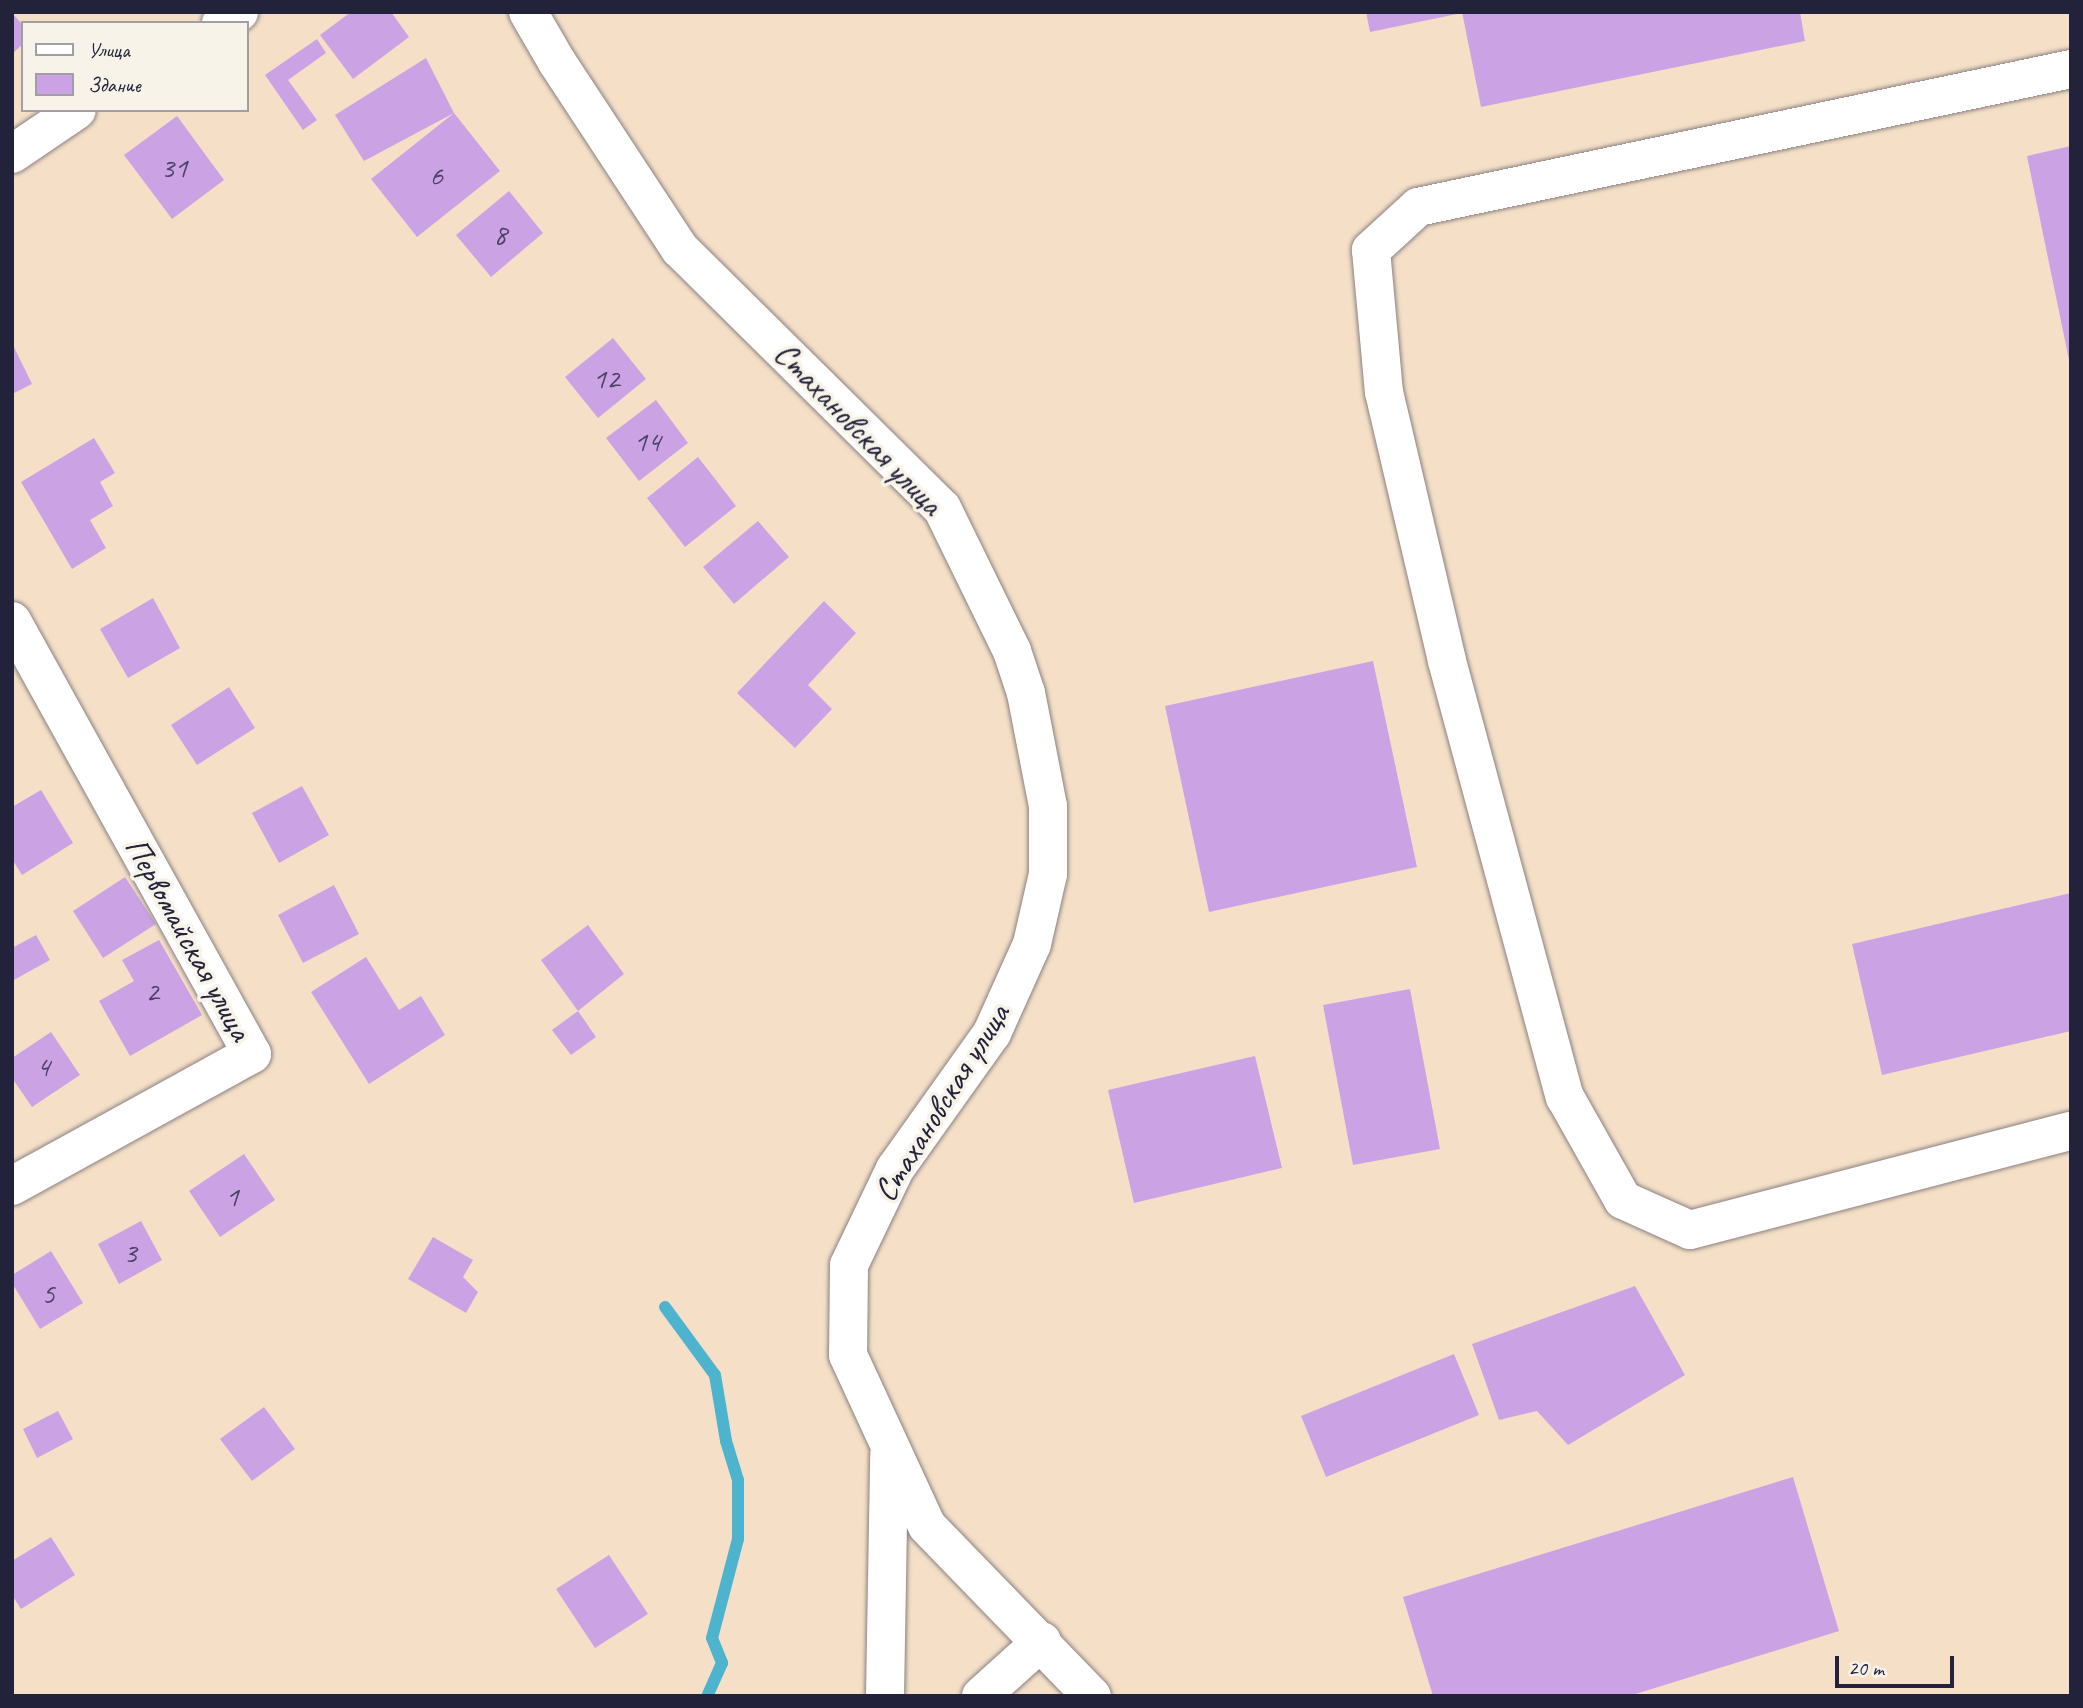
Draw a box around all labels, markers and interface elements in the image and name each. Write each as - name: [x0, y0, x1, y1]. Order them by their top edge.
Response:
- legend: [21, 21, 248, 112]
- text: Улица: [88, 37, 130, 63]
- text: Здание: [88, 72, 141, 98]
- house number: 31: [161, 149, 187, 185]
- house number: 6: [429, 157, 443, 193]
- house number: 8: [493, 216, 507, 252]
- street label: Стахановская улица: [765, 333, 951, 525]
- house number: 12: [593, 360, 619, 396]
- house number: 14: [634, 423, 660, 459]
- street label: Первомайская улица: [115, 829, 261, 1049]
- house number: 2: [145, 973, 159, 1009]
- street label: Стахановская улица: [865, 996, 1019, 1210]
- house number: 4: [36, 1048, 50, 1084]
- house number: 1: [225, 1178, 239, 1214]
- house number: 3: [123, 1234, 137, 1270]
- house number: 5: [41, 1275, 55, 1311]
- scale bar: [1838, 1642, 1957, 1686]
- text: 20 m: [1848, 1655, 1884, 1681]

